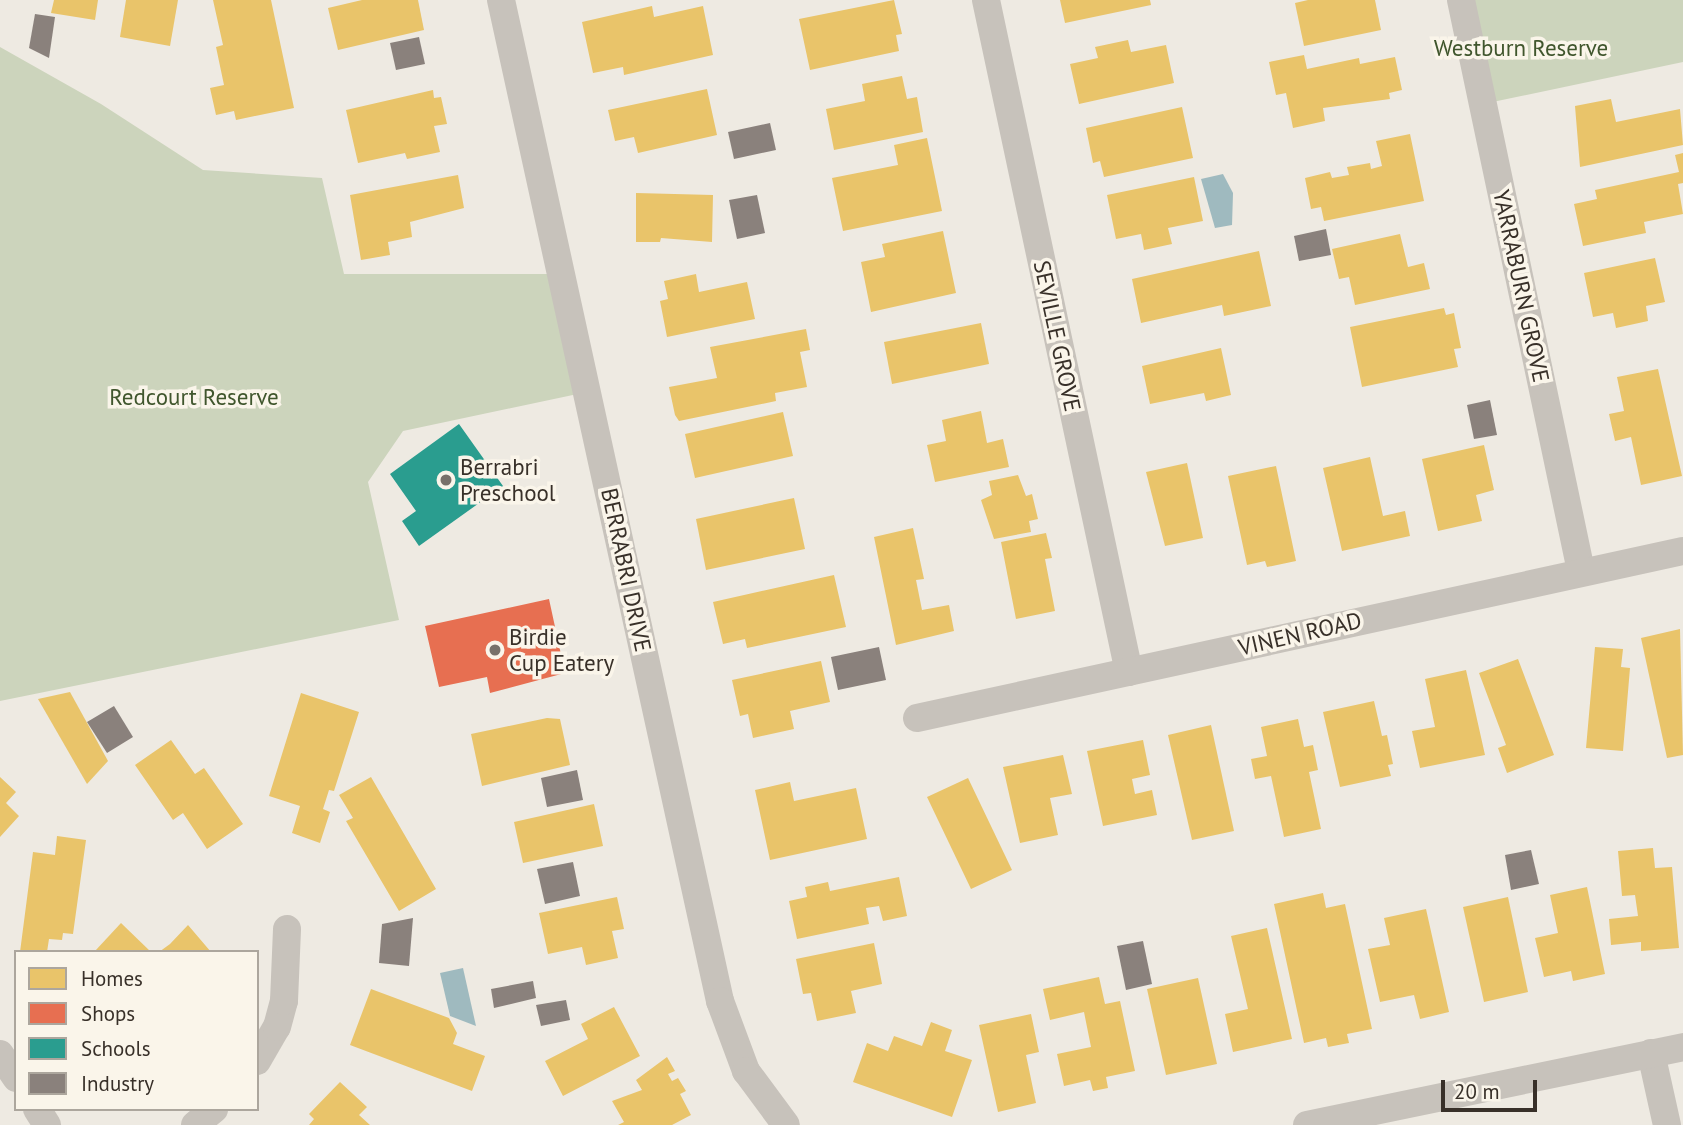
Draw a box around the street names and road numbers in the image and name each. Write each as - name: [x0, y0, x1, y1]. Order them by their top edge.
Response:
- street label: YARRABURN GROVE: [1487, 187, 1555, 385]
- street label: SEVILLE GROVE: [1028, 258, 1086, 414]
- street label: BERRABRI DRIVE: [595, 486, 657, 654]
- street label: VINEN ROAD: [1236, 606, 1364, 662]

